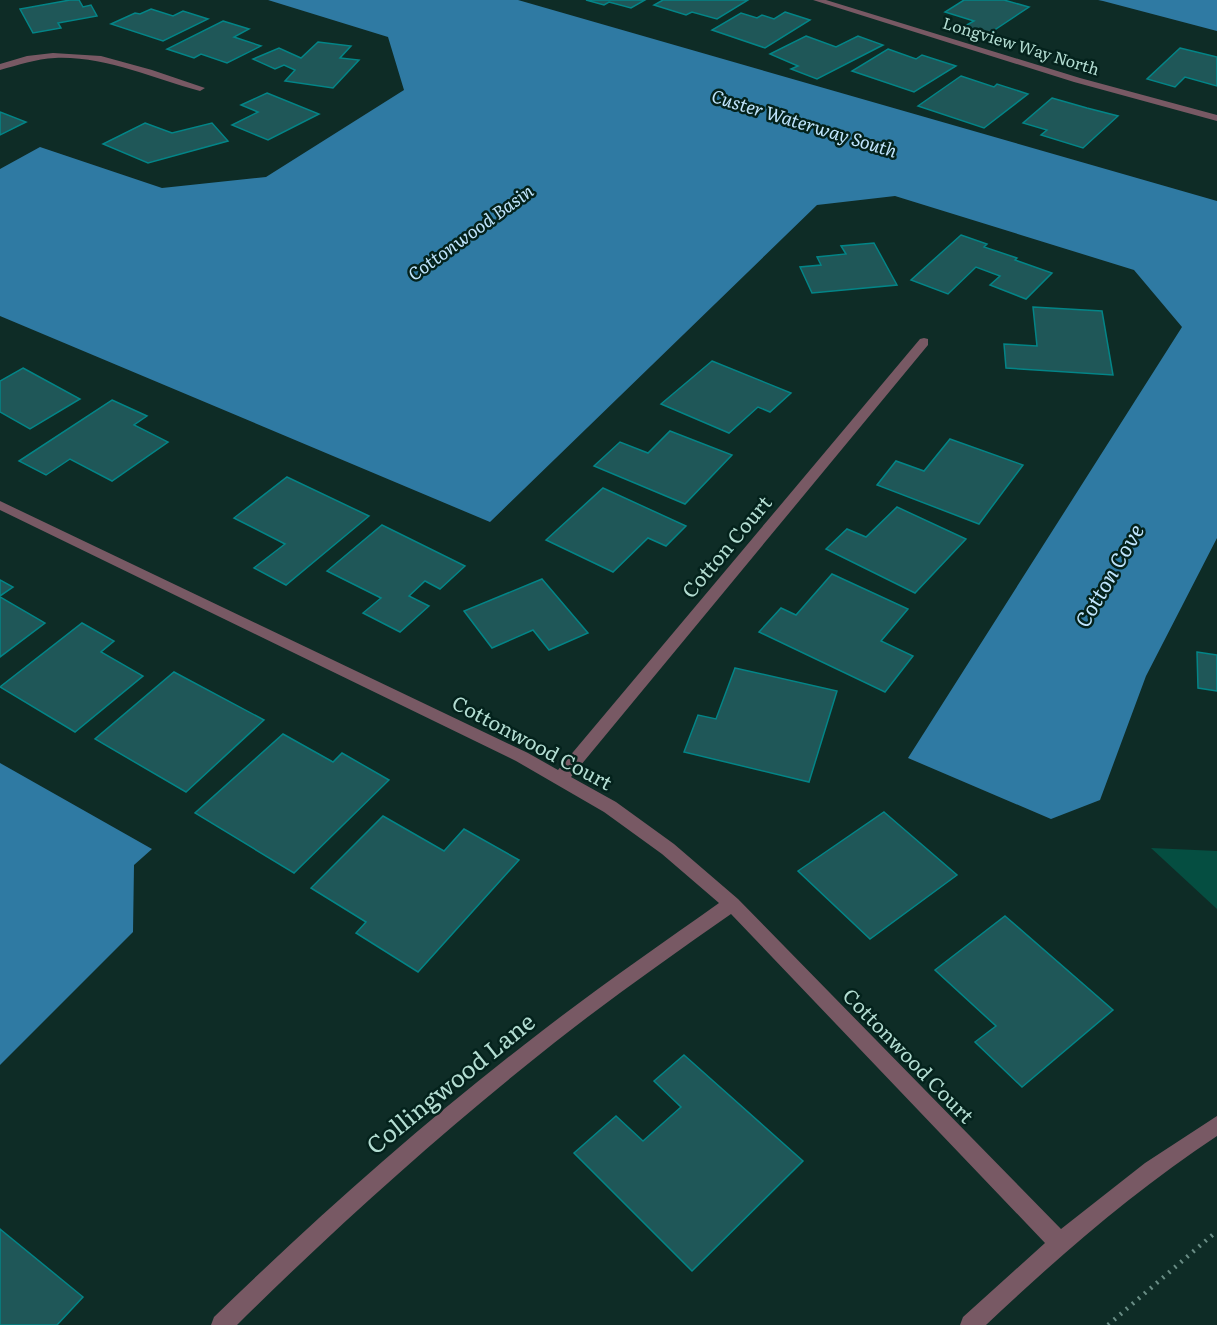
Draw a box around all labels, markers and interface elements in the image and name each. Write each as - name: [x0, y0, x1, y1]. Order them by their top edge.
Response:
- street label: Longview Way North: [940, 10, 1103, 80]
- water label: Custer Waterway South: [708, 82, 901, 164]
- water label: Cottonwood Basin: [402, 177, 539, 287]
- street label: Cotton Court: [673, 488, 777, 604]
- water label: Cotton Cove: [1066, 517, 1150, 632]
- street label: Cottonwood Court: [447, 686, 619, 796]
- street label: Cottonwood Court: [837, 980, 982, 1129]
- street label: Collingwood Lane: [358, 1003, 541, 1161]

